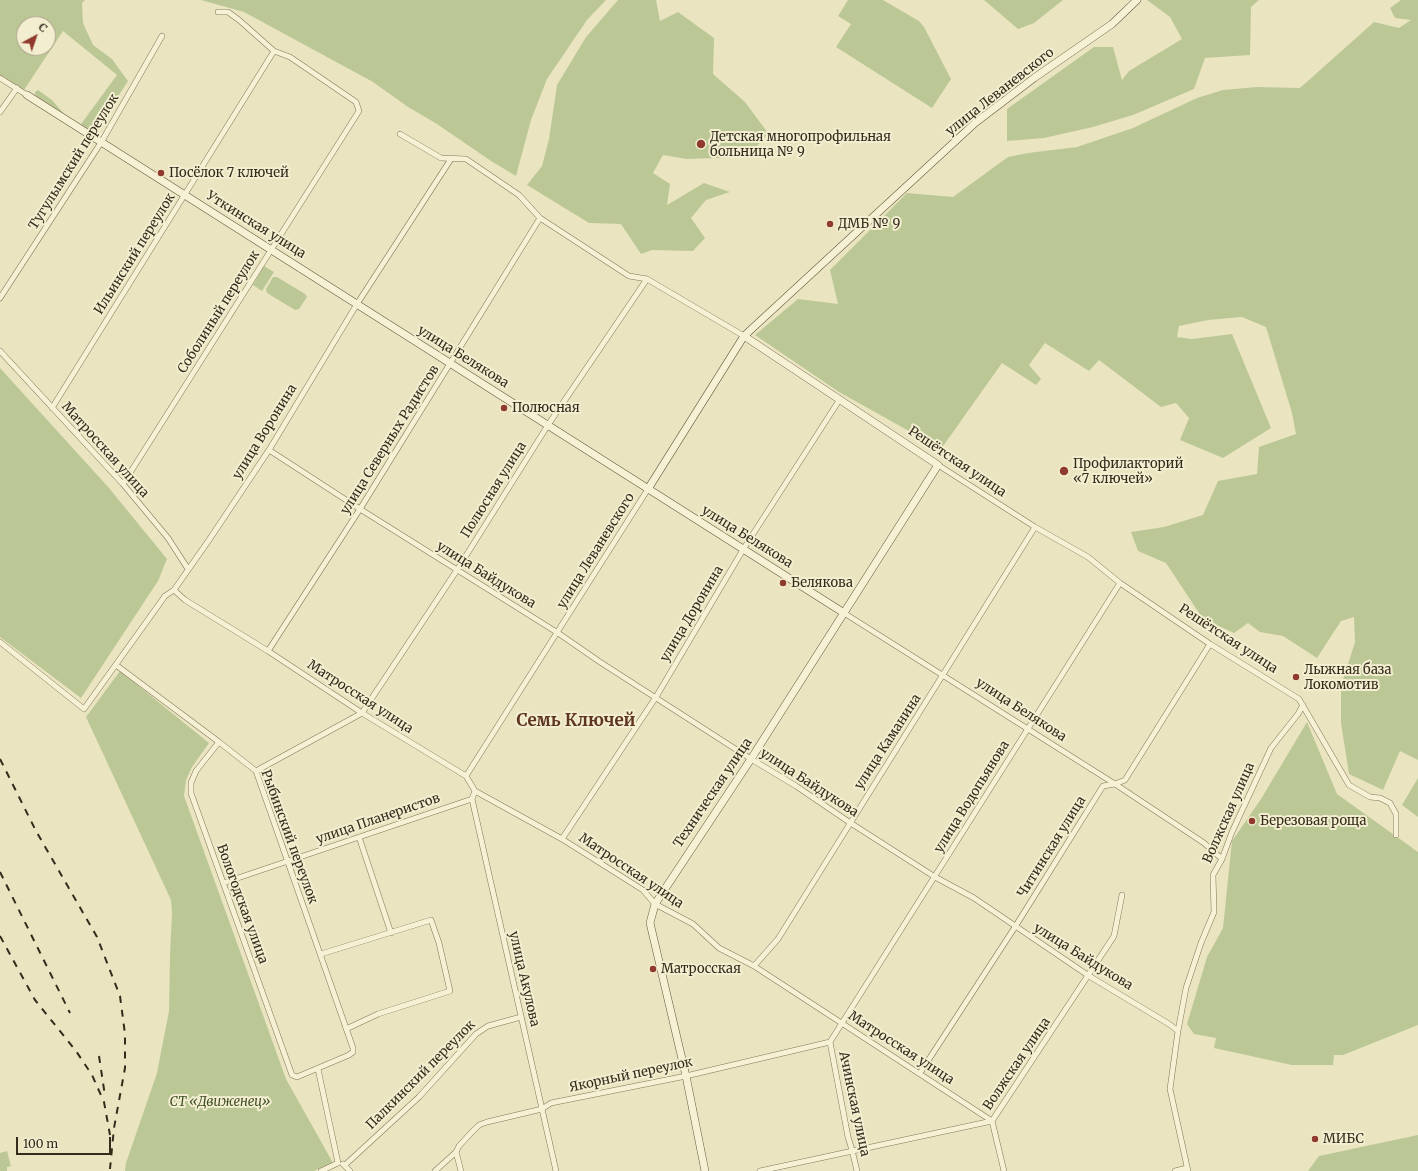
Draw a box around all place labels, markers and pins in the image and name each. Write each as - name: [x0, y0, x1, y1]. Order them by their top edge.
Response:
- place label: Детская многопрофильная больница № 9: [710, 129, 891, 160]
- marker: Детская многопрофильная больница № 9: [695, 138, 707, 150]
- place label: Посёлок 7 ключей: [169, 165, 289, 181]
- marker: Посёлок 7 ключей: [156, 168, 166, 178]
- place label: ДМБ № 9: [838, 216, 900, 232]
- marker: ДМБ № 9: [825, 219, 835, 229]
- place label: Полюсная: [512, 400, 580, 416]
- marker: Полюсная: [499, 403, 509, 413]
- place label: Профилакторий «7 ключей»: [1073, 456, 1183, 487]
- marker: Профилакторий «7 ключей»: [1058, 465, 1070, 477]
- place label: Белякова: [791, 575, 853, 591]
- marker: Белякова: [778, 578, 788, 588]
- place label: Лыжная база Локомотив: [1304, 662, 1392, 693]
- marker: Лыжная база Локомотив: [1291, 672, 1301, 682]
- place label: Березовая роща: [1260, 813, 1366, 829]
- marker: Березовая роща: [1247, 816, 1257, 826]
- place label: Матросская: [661, 961, 741, 977]
- marker: Матросская: [648, 964, 658, 974]
- place label: МИБС: [1323, 1131, 1364, 1147]
- marker: МИБС: [1310, 1134, 1320, 1144]

